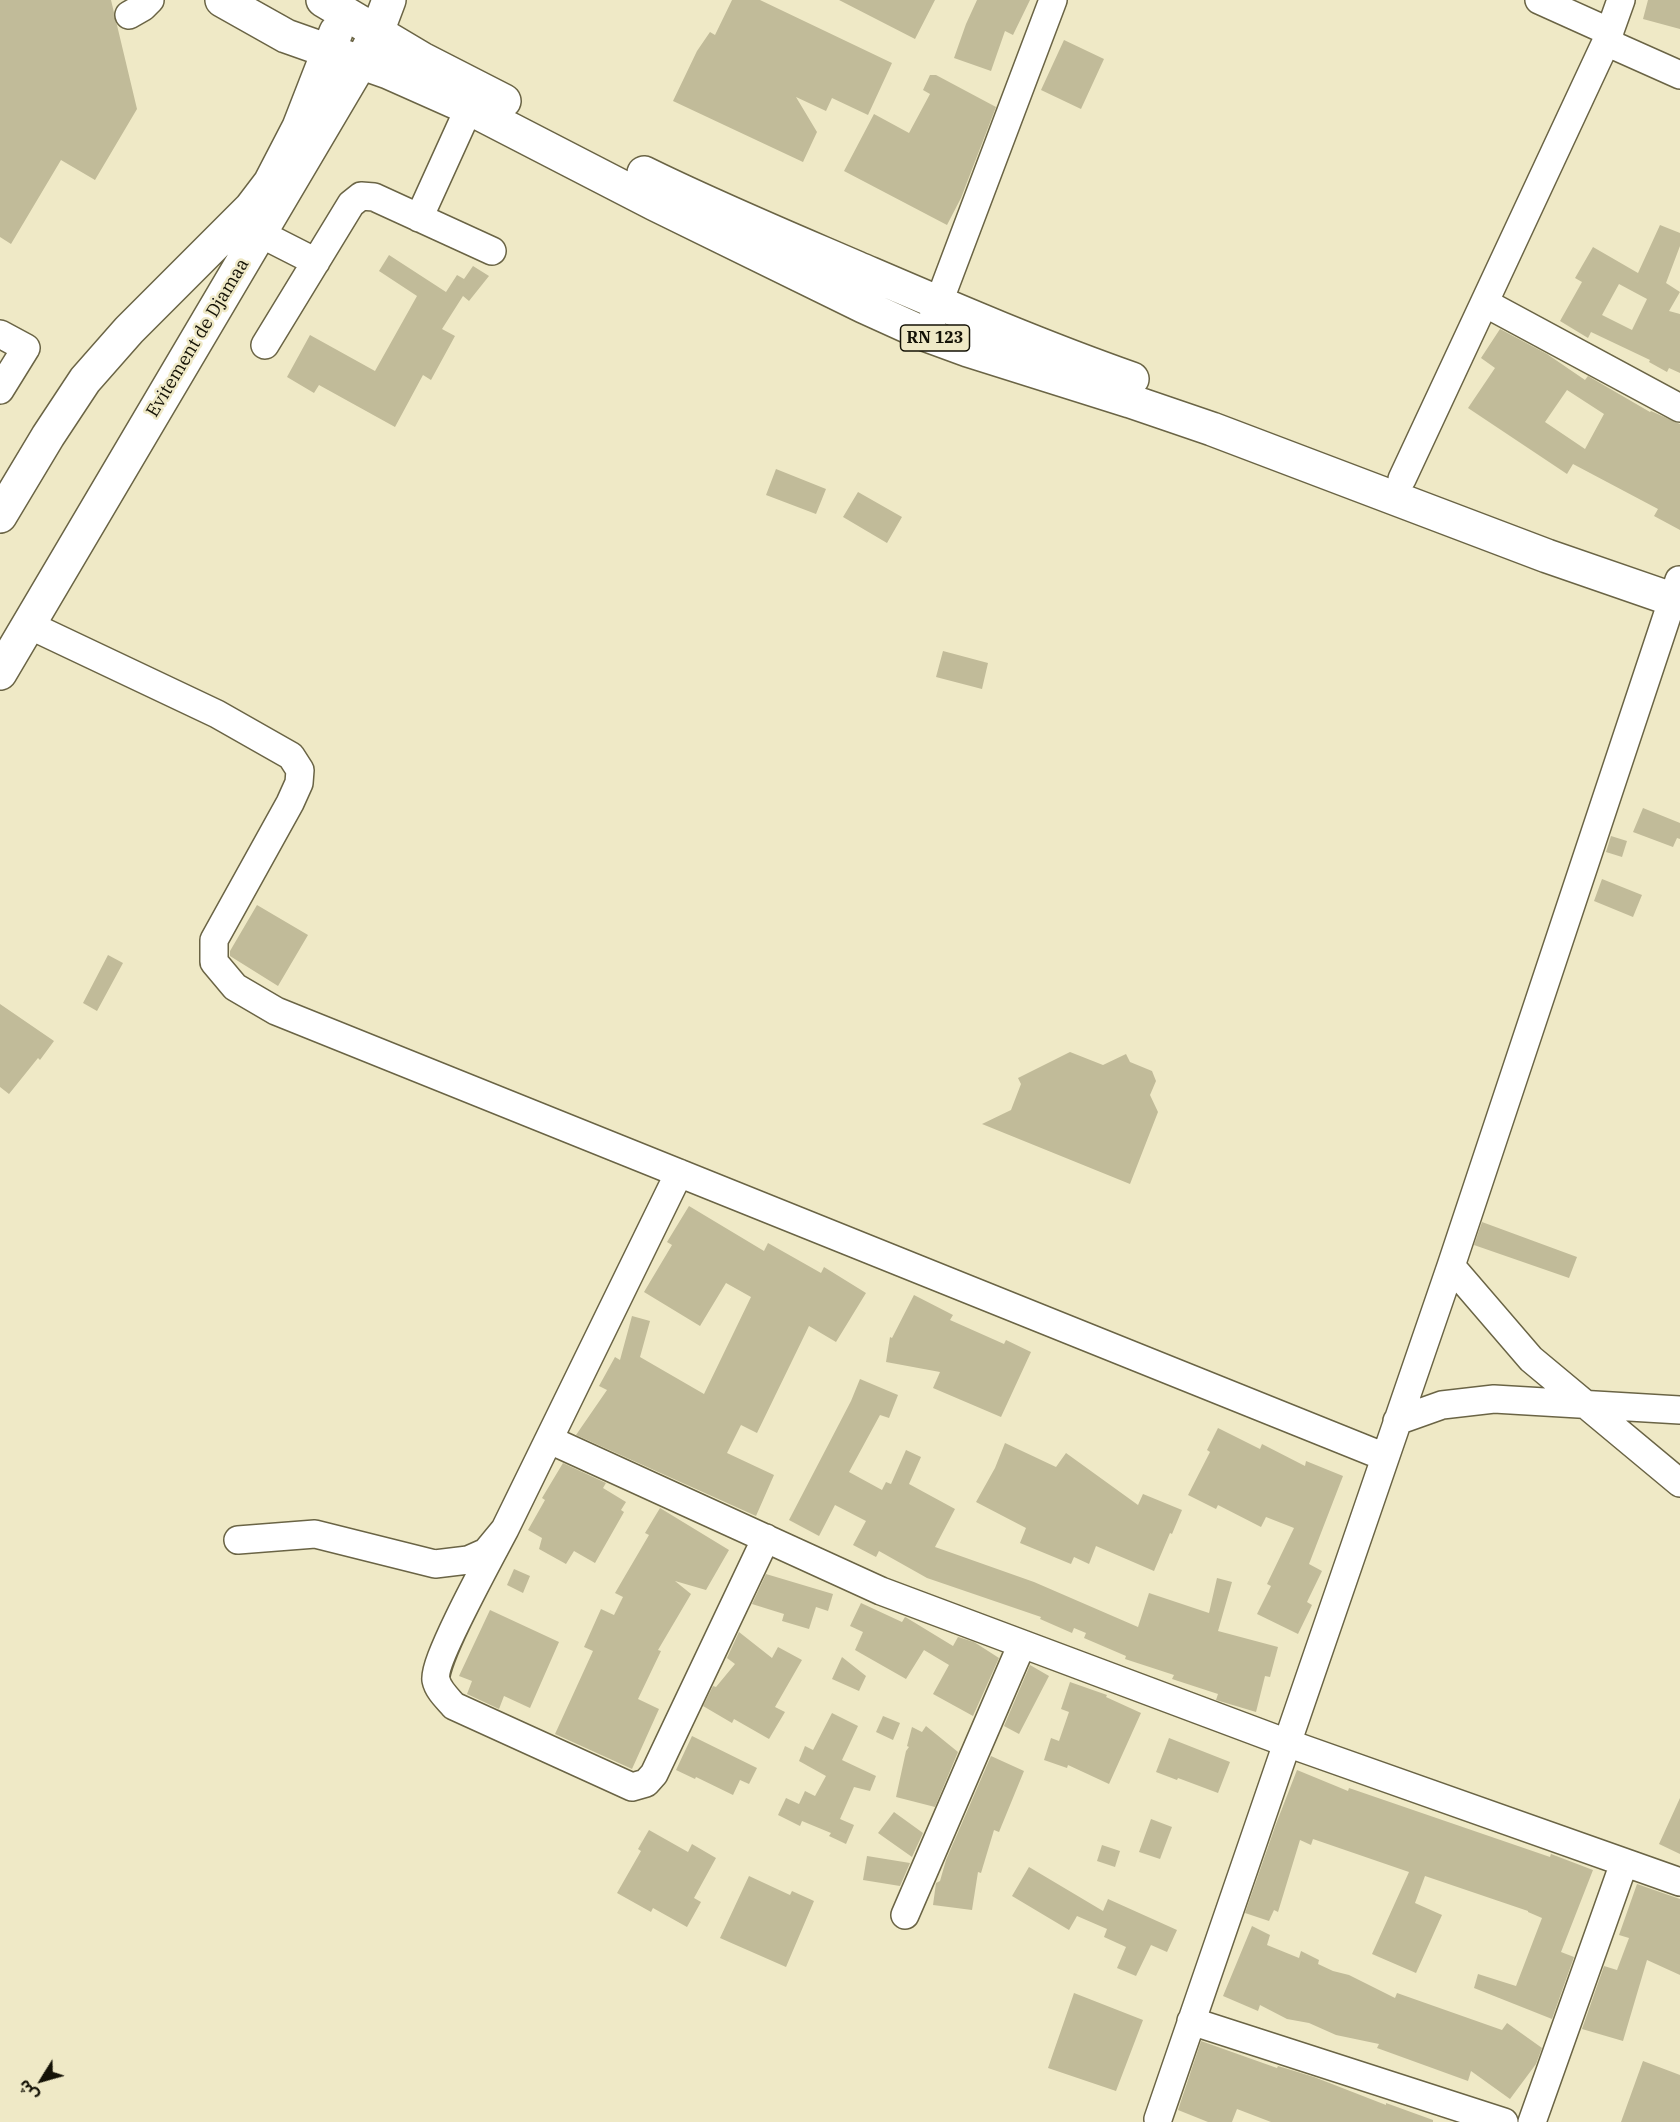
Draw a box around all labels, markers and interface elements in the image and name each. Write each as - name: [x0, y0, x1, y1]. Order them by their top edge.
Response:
- street label: Evitement de Djamaa: [142, 255, 254, 421]
- road number: RN 123: [900, 325, 970, 351]
- north arrow: [12, 2050, 72, 2110]
- text: ش: [13, 2076, 42, 2106]

